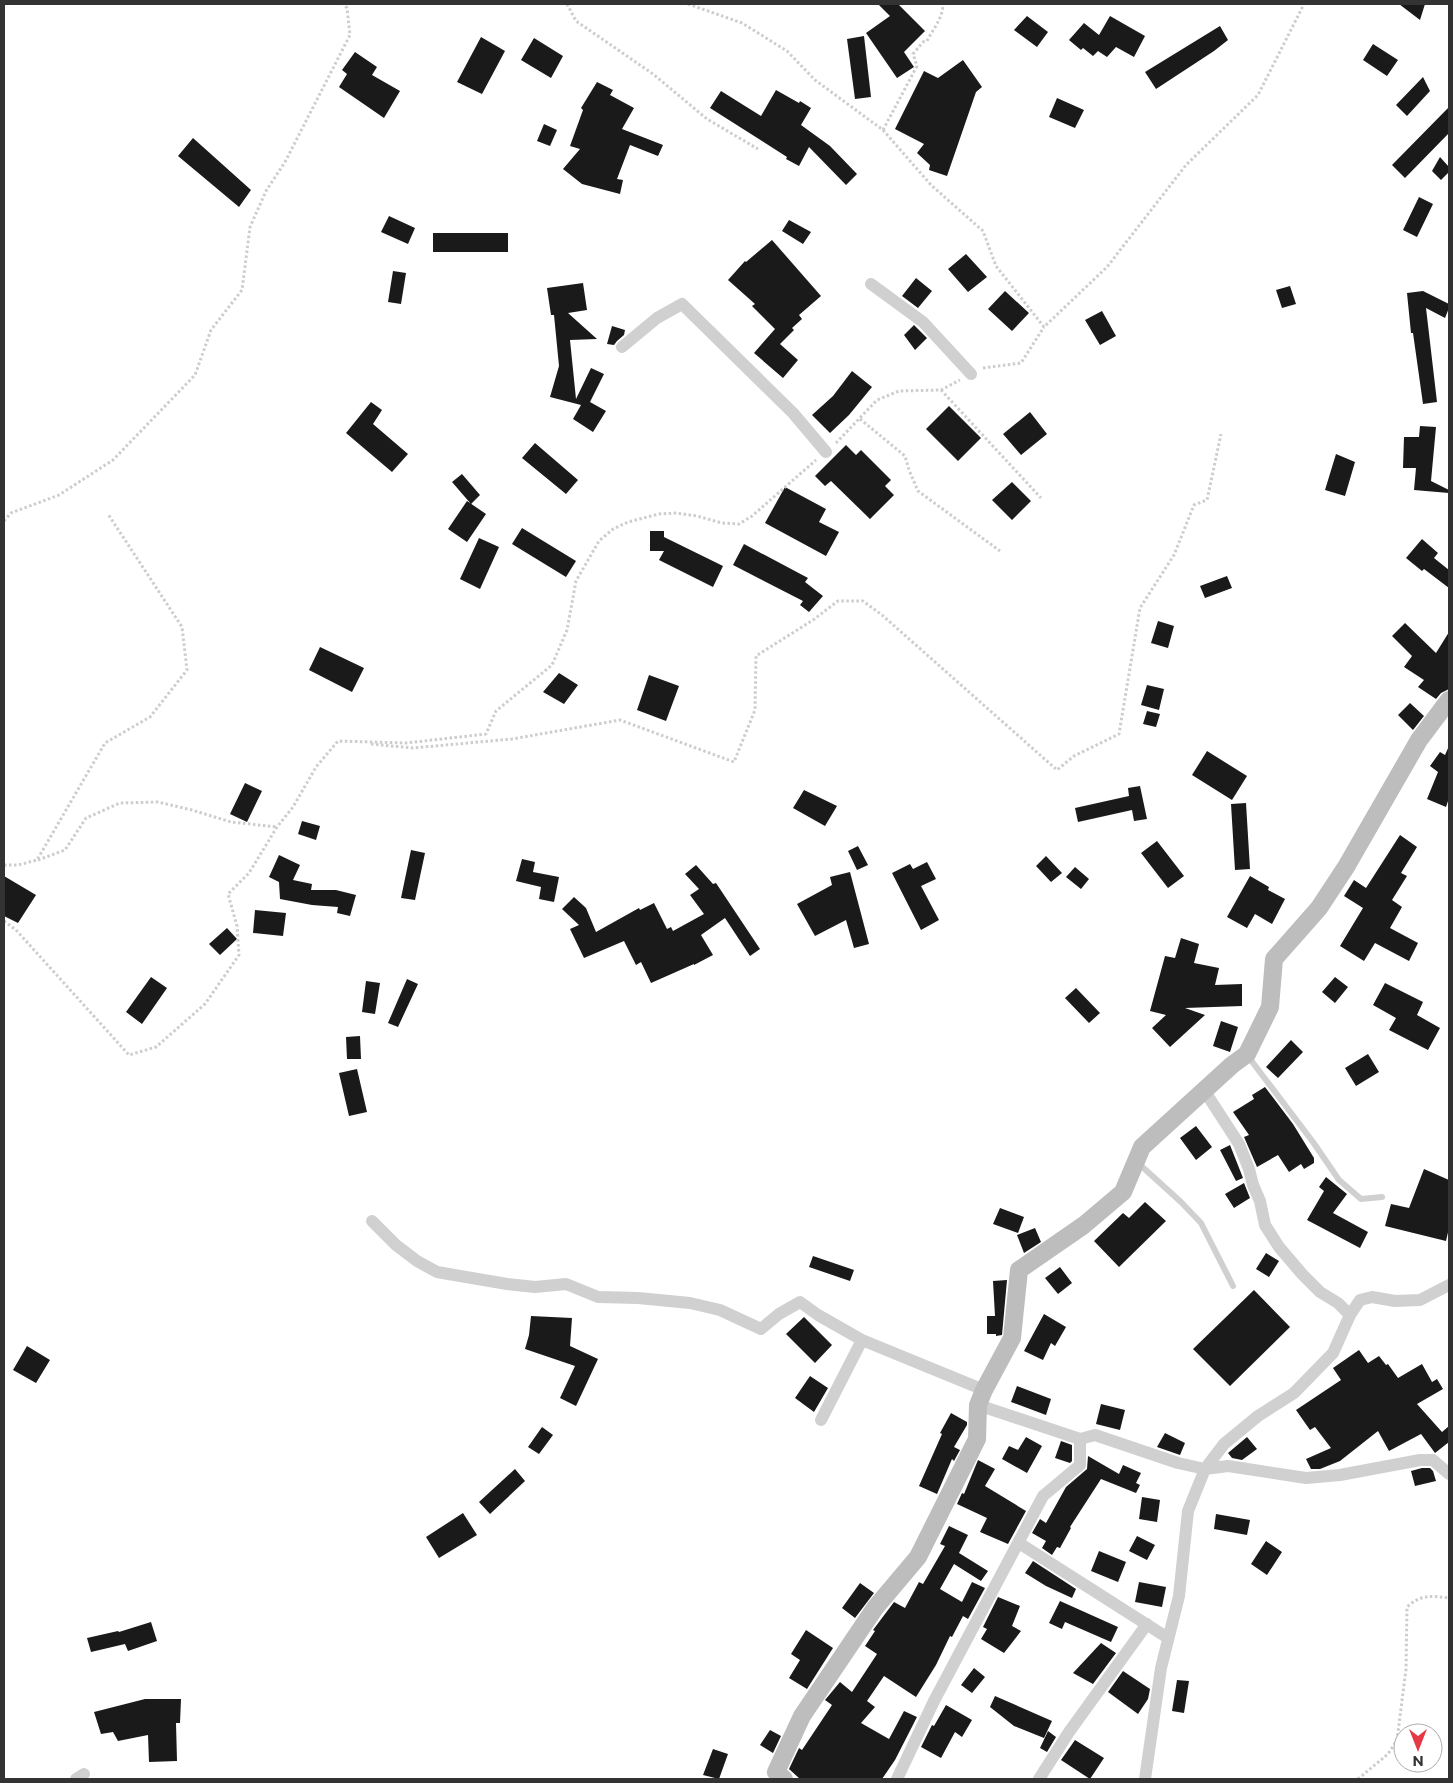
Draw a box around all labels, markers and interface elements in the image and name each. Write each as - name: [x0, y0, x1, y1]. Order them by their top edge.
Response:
- north arrow: [1393, 1723, 1443, 1773]
- text: N: [1412, 1752, 1424, 1770]

